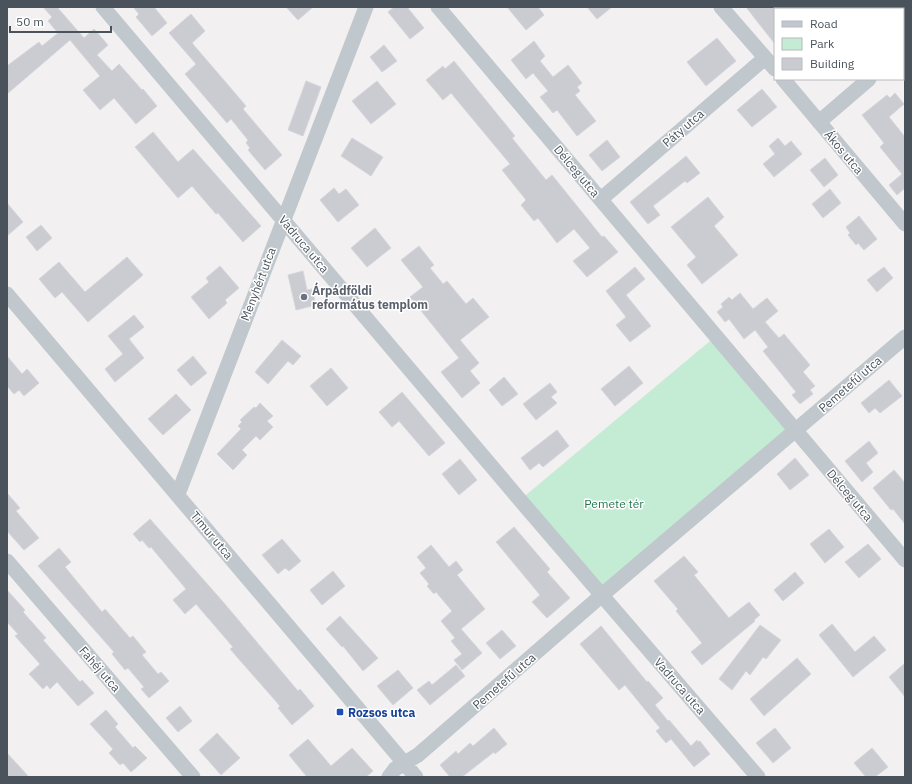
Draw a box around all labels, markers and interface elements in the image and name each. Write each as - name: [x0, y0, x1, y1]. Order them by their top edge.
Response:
- scale bar: [10, 8, 111, 34]
- legend: [774, 8, 904, 80]
- text: 50 m: [16, 14, 44, 29]
- text: Road: [810, 16, 838, 31]
- text: Park: [810, 36, 835, 51]
- text: Building: [810, 56, 855, 71]
- street label: Páty utca: [659, 106, 707, 150]
- street label: Ákos utca: [821, 127, 867, 177]
- street label: Délceg utca: [551, 142, 603, 200]
- street label: Vadruca utca: [276, 212, 333, 276]
- street label: Menyhért utca: [237, 245, 279, 323]
- place label: Árpádföldi református templom: [312, 282, 428, 312]
- marker: Árpádföldi református templom: [299, 292, 309, 302]
- street label: Pemetefű utca: [815, 352, 885, 415]
- street label: Délceg utca: [824, 466, 876, 524]
- park label: Pemete tér: [584, 496, 644, 511]
- street label: Timur utca: [188, 508, 237, 562]
- street label: Fahéj utca: [76, 643, 124, 695]
- street label: Pemetefű utca: [469, 649, 539, 712]
- street label: Vadruca utca: [651, 655, 709, 718]
- place label: Rozsos utca: [348, 705, 415, 720]
- marker: Rozsos utca: [335, 707, 345, 717]

